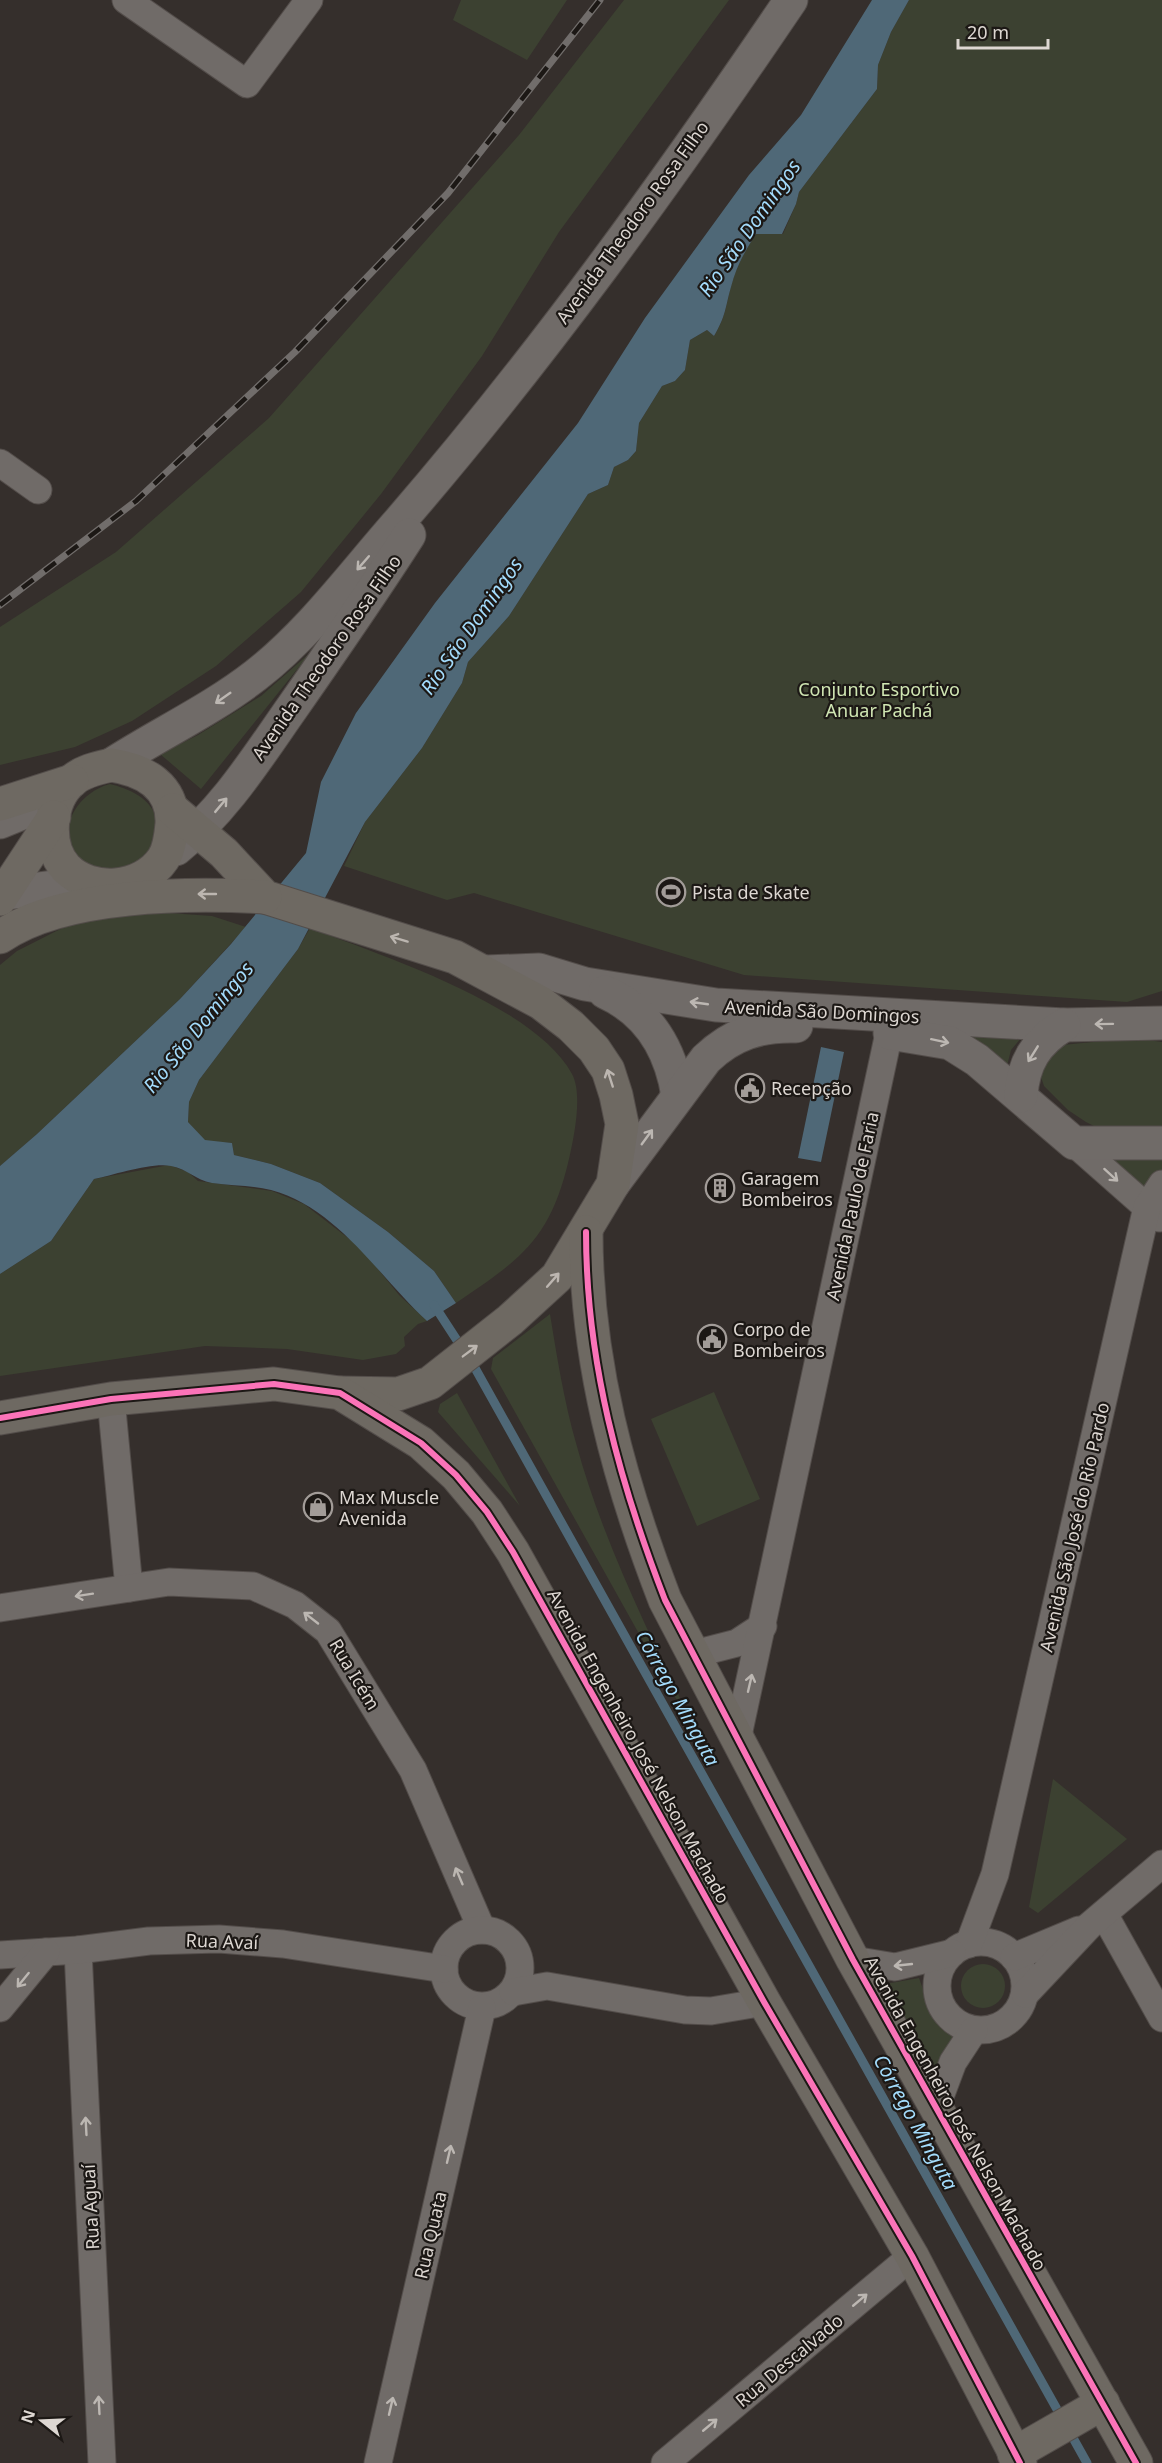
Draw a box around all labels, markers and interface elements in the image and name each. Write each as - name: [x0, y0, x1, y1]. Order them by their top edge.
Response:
- scale bar: [958, 12, 1048, 50]
- text: 20 m: [967, 20, 1009, 44]
- street label: Avenida Theodoro Rosa Filho: [550, 116, 714, 328]
- water label: Rio São Domingos: [692, 154, 807, 302]
- street label: Avenida Theodoro Rosa Filho: [246, 550, 406, 764]
- water label: Rio São Domingos: [414, 552, 529, 700]
- one-way arrow: [356, 555, 370, 571]
- park label: Conjunto Esportivo Anuar Pachá: [798, 677, 960, 722]
- one-way arrow: [215, 692, 231, 704]
- one-way arrow: [215, 797, 228, 813]
- sports icon: Pista de Skate: [655, 876, 687, 908]
- place label: Pista de Skate: [692, 880, 810, 904]
- one-way arrow: [197, 888, 217, 900]
- one-way arrow: [390, 933, 409, 944]
- water label: Rio São Domingos: [137, 956, 259, 1098]
- street label: Avenida São Domingos: [724, 994, 920, 1028]
- one-way arrow: [690, 997, 710, 1008]
- one-way arrow: [1094, 1018, 1114, 1030]
- one-way arrow: [929, 1036, 949, 1047]
- one-way arrow: [1026, 1045, 1038, 1062]
- one-way arrow: [604, 1069, 615, 1088]
- public building icon: Recepção: [734, 1072, 766, 1104]
- place label: Recepção: [771, 1076, 852, 1100]
- street label: Avenida Paulo de Faria: [820, 1109, 884, 1303]
- one-way arrow: [641, 1130, 654, 1146]
- place label: Garagem Bombeiros: [741, 1166, 833, 1211]
- one-way arrow: [1103, 1168, 1118, 1182]
- building icon: Garagem Bombeiros: [704, 1172, 736, 1204]
- one-way arrow: [546, 1273, 560, 1288]
- place label: Corpo de Bombeiros: [733, 1317, 825, 1362]
- public building icon: Corpo de Bombeiros: [696, 1323, 728, 1355]
- one-way arrow: [462, 1345, 478, 1358]
- street label: Avenida São José do Rio Pardo: [1034, 1400, 1114, 1654]
- place label: Max Muscle Avenida: [339, 1485, 439, 1530]
- shop icon: Max Muscle Avenida: [302, 1491, 334, 1523]
- street label: Avenida Engenheiro José Nelson Machado: [542, 1585, 736, 1907]
- one-way arrow: [75, 1590, 94, 1601]
- one-way arrow: [303, 1611, 319, 1624]
- water label: Córrego Minguta: [630, 1625, 726, 1771]
- street label: Rua Icém: [324, 1634, 386, 1714]
- one-way arrow: [744, 1674, 756, 1693]
- one-way arrow: [453, 1867, 464, 1886]
- street label: Rua Avaí: [185, 1928, 259, 1954]
- street label: Avenida Engenheiro José Nelson Machado: [859, 1952, 1053, 2274]
- one-way arrow: [894, 1960, 913, 1971]
- one-way arrow: [16, 1972, 30, 1987]
- water label: Córrego Minguta: [868, 2049, 964, 2195]
- one-way arrow: [81, 2116, 92, 2136]
- one-way arrow: [443, 2145, 455, 2164]
- street label: Rua Aguaí: [76, 2163, 104, 2250]
- street label: Rua Quata: [408, 2189, 452, 2281]
- one-way arrow: [852, 2294, 868, 2307]
- street label: Rua Descalvado: [730, 2308, 848, 2412]
- north arrow: [12, 2391, 72, 2451]
- one-way arrow: [94, 2395, 105, 2415]
- one-way arrow: [386, 2397, 398, 2416]
- text: N: [15, 2407, 40, 2426]
- one-way arrow: [702, 2419, 718, 2432]

